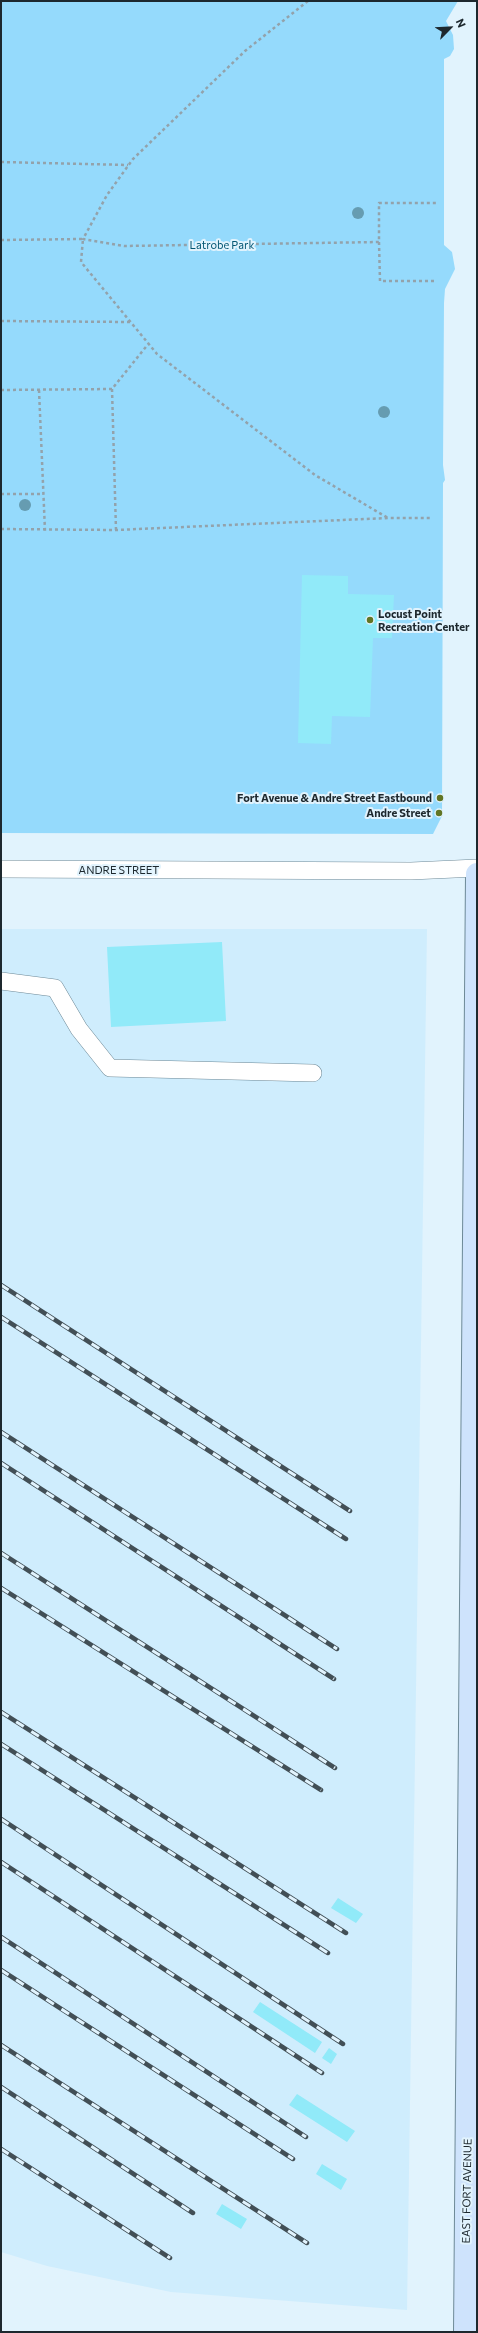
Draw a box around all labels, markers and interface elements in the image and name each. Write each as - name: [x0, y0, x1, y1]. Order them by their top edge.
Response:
- north arrow: [430, 8, 470, 48]
- text: N: [454, 16, 469, 29]
- park label: Latrobe Park: [190, 238, 254, 252]
- place label: Locust Point Recreation Center: [378, 607, 470, 633]
- marker: Locust Point Recreation Center: [365, 615, 375, 625]
- place label: Fort Avenue & Andre Street Eastbound: [237, 791, 432, 805]
- marker: Fort Avenue & Andre Street Eastbound: [435, 793, 445, 803]
- place label: Andre Street: [366, 806, 431, 820]
- marker: Andre Street: [434, 808, 444, 818]
- street label: ANDRE STREET: [79, 863, 159, 877]
- street label: EAST FORT AVENUE: [459, 2138, 475, 2244]

